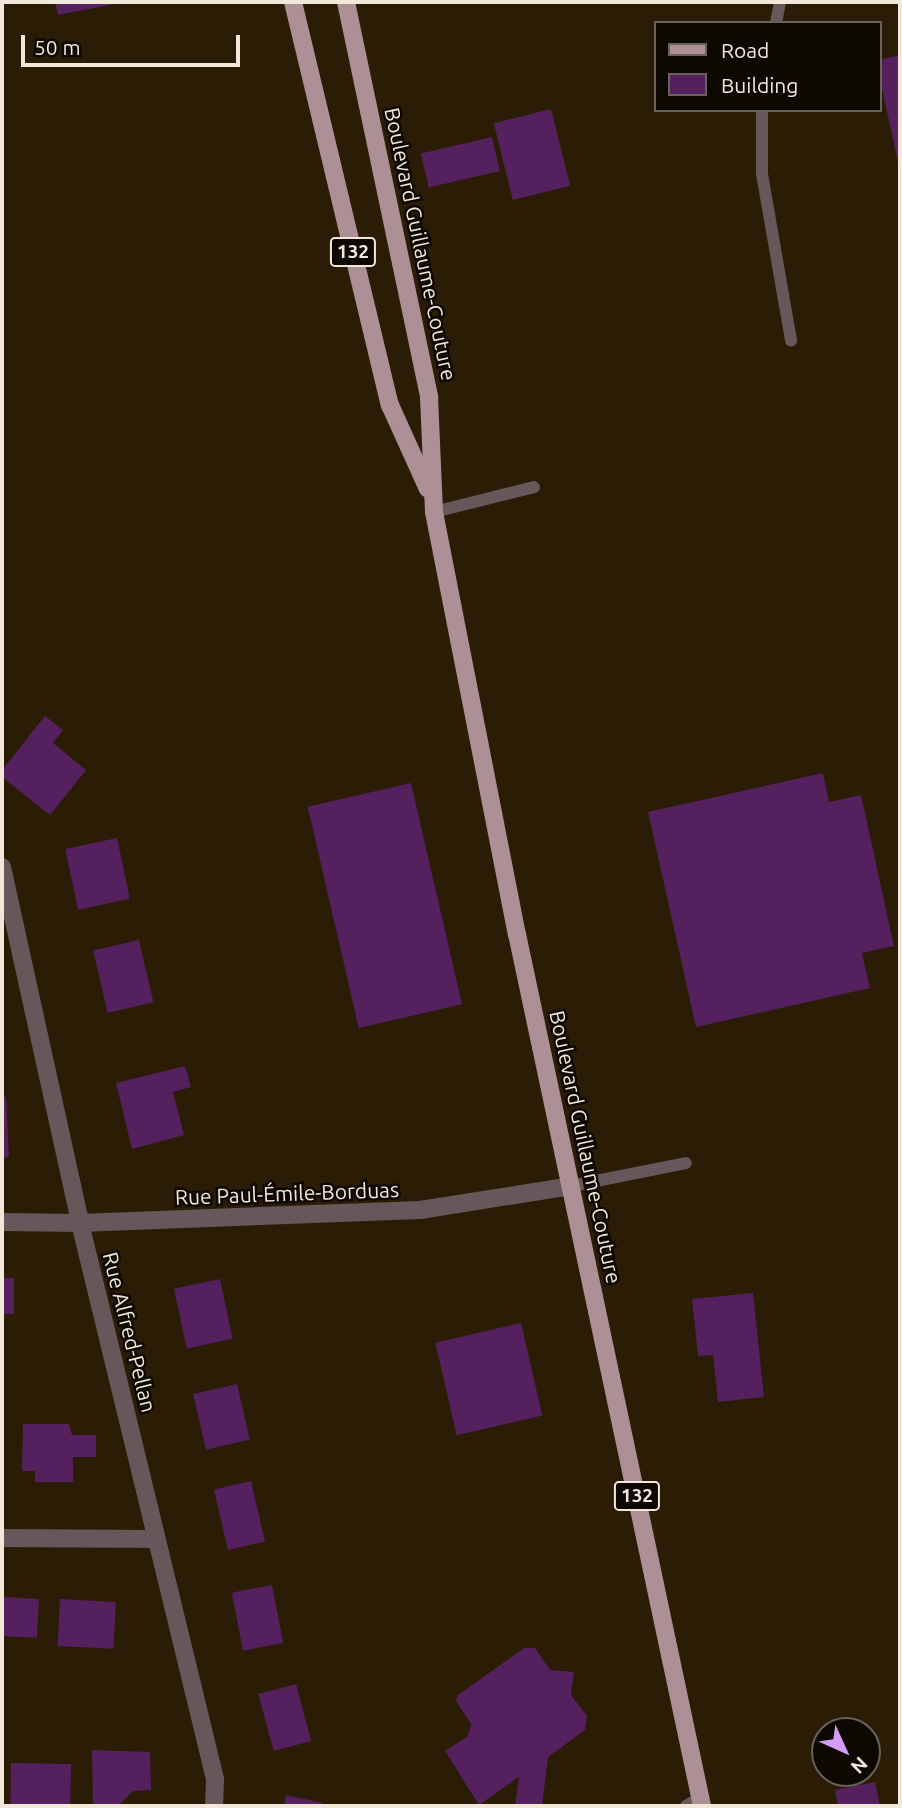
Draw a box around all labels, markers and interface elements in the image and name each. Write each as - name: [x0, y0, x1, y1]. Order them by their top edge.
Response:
- scale bar: [24, 21, 243, 65]
- legend: [654, 21, 881, 112]
- text: 50 m: [34, 35, 81, 59]
- text: Road: [721, 38, 769, 62]
- text: Building: [721, 73, 798, 97]
- street label: Boulevard Guillaume-Couture: [380, 105, 462, 383]
- road number: 132: [328, 236, 378, 268]
- street label: Boulevard Guillaume-Couture: [545, 1008, 627, 1286]
- street label: Rue Paul-Émile-Borduas: [175, 1176, 399, 1210]
- street label: Rue Alfred-Pellan: [98, 1249, 162, 1415]
- road number: 132: [612, 1480, 662, 1512]
- north arrow: [811, 1717, 881, 1787]
- text: N: [847, 1753, 872, 1778]

